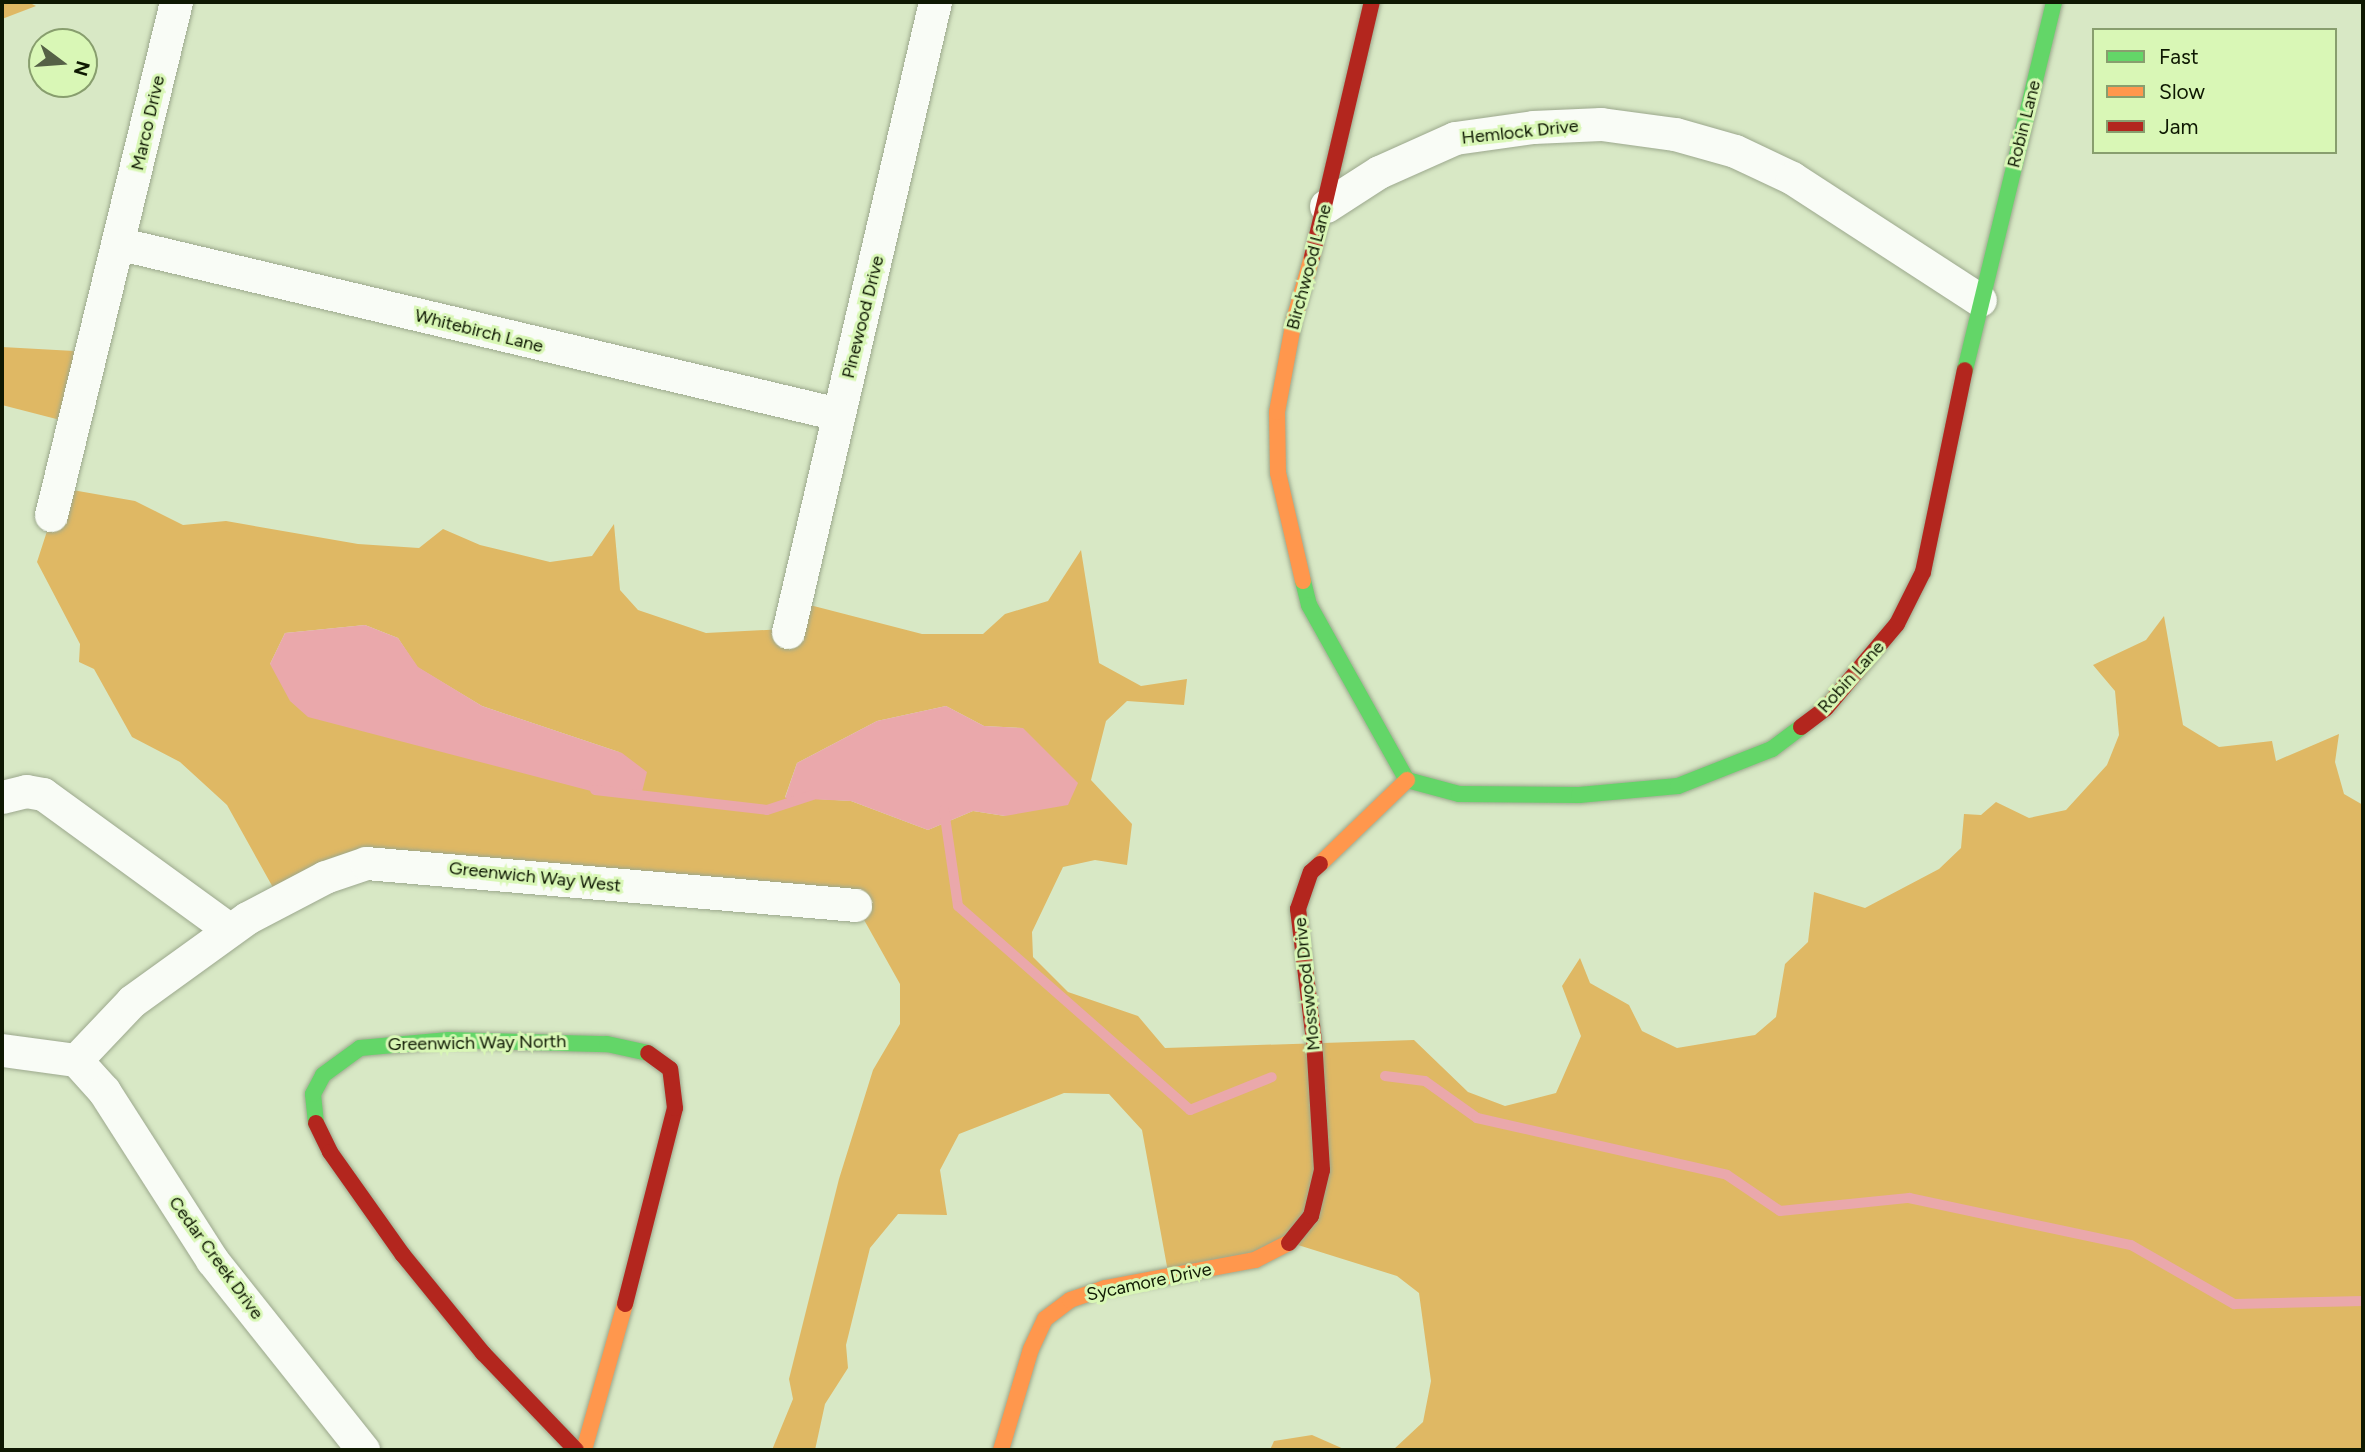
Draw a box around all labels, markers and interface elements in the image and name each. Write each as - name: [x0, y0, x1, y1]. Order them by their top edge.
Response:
- north arrow: [28, 28, 98, 98]
- legend: [2092, 28, 2337, 154]
- text: Fast: [2159, 44, 2199, 69]
- text: N: [69, 58, 95, 79]
- street label: Marco Drive: [127, 73, 169, 173]
- street label: Robin Lane: [2003, 78, 2045, 170]
- text: Slow: [2159, 79, 2205, 104]
- text: Jam: [2159, 114, 2198, 139]
- street label: Hemlock Drive: [1460, 115, 1580, 149]
- street label: Birchwood Lane: [1282, 202, 1336, 332]
- street label: Pinewood Drive: [837, 253, 889, 381]
- street label: Whitebirch Lane: [413, 305, 545, 357]
- street label: Robin Lane: [1813, 637, 1889, 717]
- street label: Greenwich Way West: [448, 857, 622, 897]
- street label: Mosswood Drive: [1289, 916, 1325, 1052]
- street label: Greenwich Way North: [387, 1031, 567, 1055]
- street label: Cedar Creek Drive: [164, 1192, 268, 1324]
- street label: Sycamore Drive: [1085, 1258, 1213, 1306]

